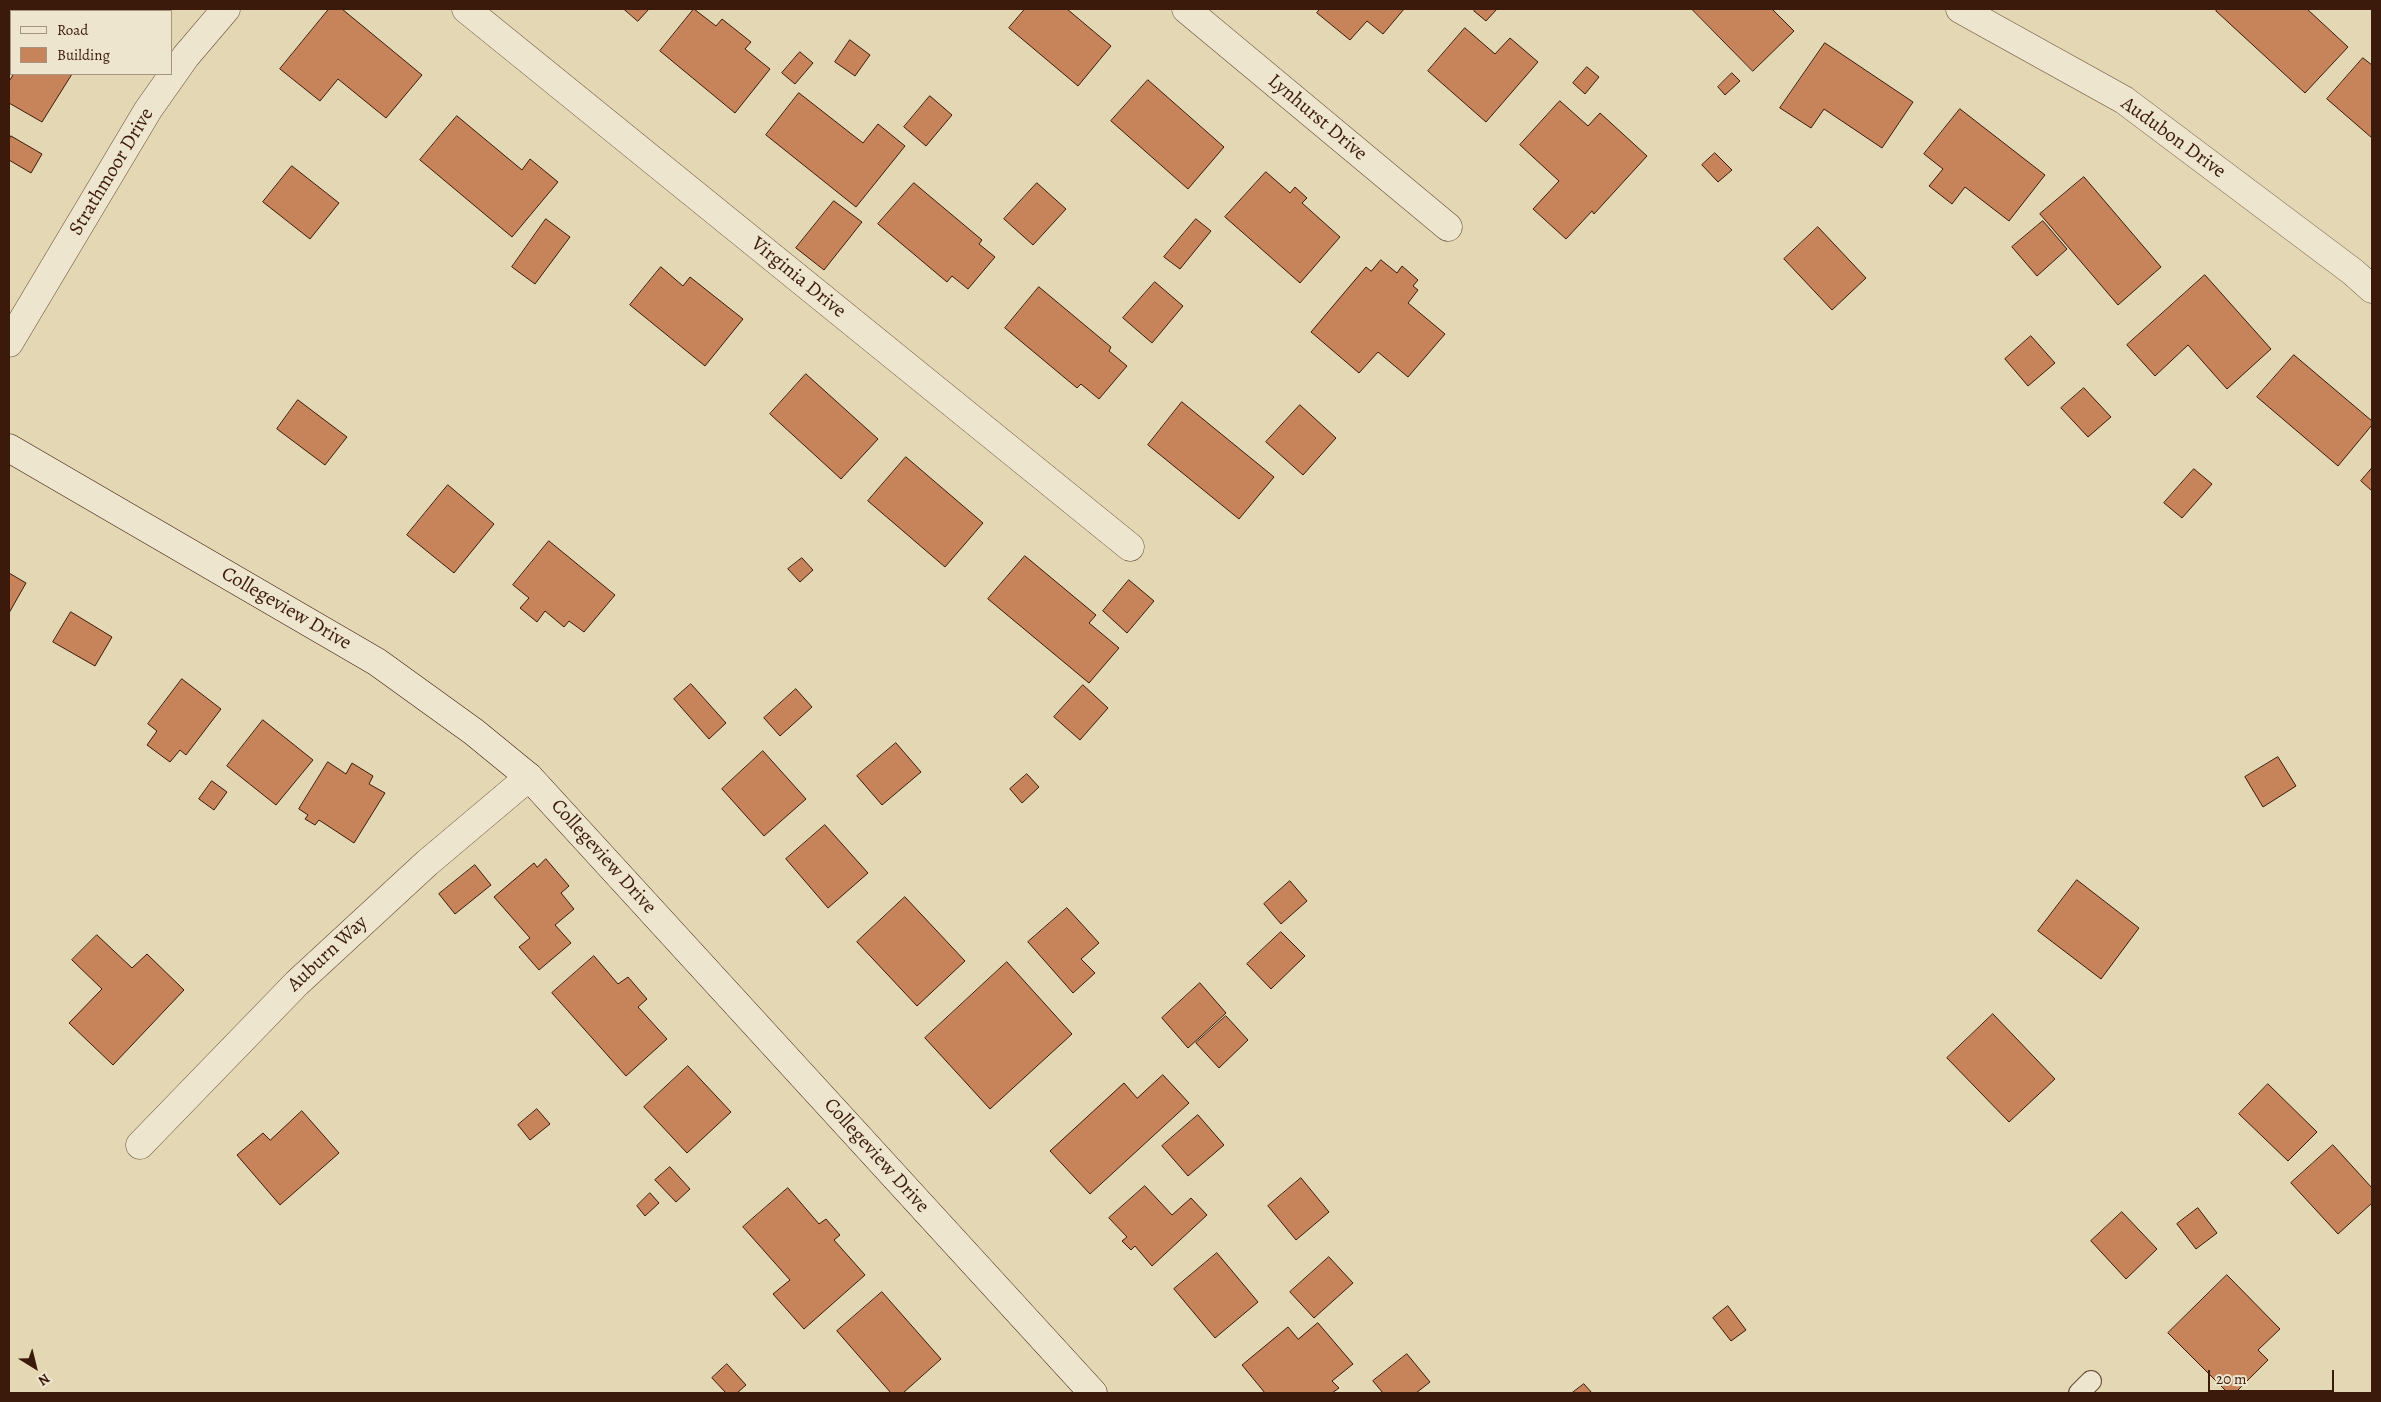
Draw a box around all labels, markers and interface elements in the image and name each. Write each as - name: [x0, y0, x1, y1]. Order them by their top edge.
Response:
- legend: [10, 10, 172, 75]
- text: Road: [57, 20, 88, 40]
- text: Building: [57, 45, 110, 65]
- street label: Lynhurst Drive: [1262, 69, 1372, 167]
- street label: Audubon Drive: [2116, 92, 2230, 184]
- street label: Strathmoor Drive: [65, 104, 159, 240]
- street label: Virginia Drive: [746, 232, 850, 324]
- street label: Collegeview Drive: [217, 562, 355, 656]
- street label: Collegeview Drive: [545, 795, 661, 919]
- street label: Auburn Way: [283, 911, 373, 997]
- street label: Collegeview Drive: [818, 1094, 934, 1218]
- north arrow: [10, 1342, 60, 1392]
- scale bar: [2211, 1360, 2337, 1392]
- text: N: [34, 1369, 54, 1390]
- text: 20 m: [2216, 1369, 2247, 1389]

